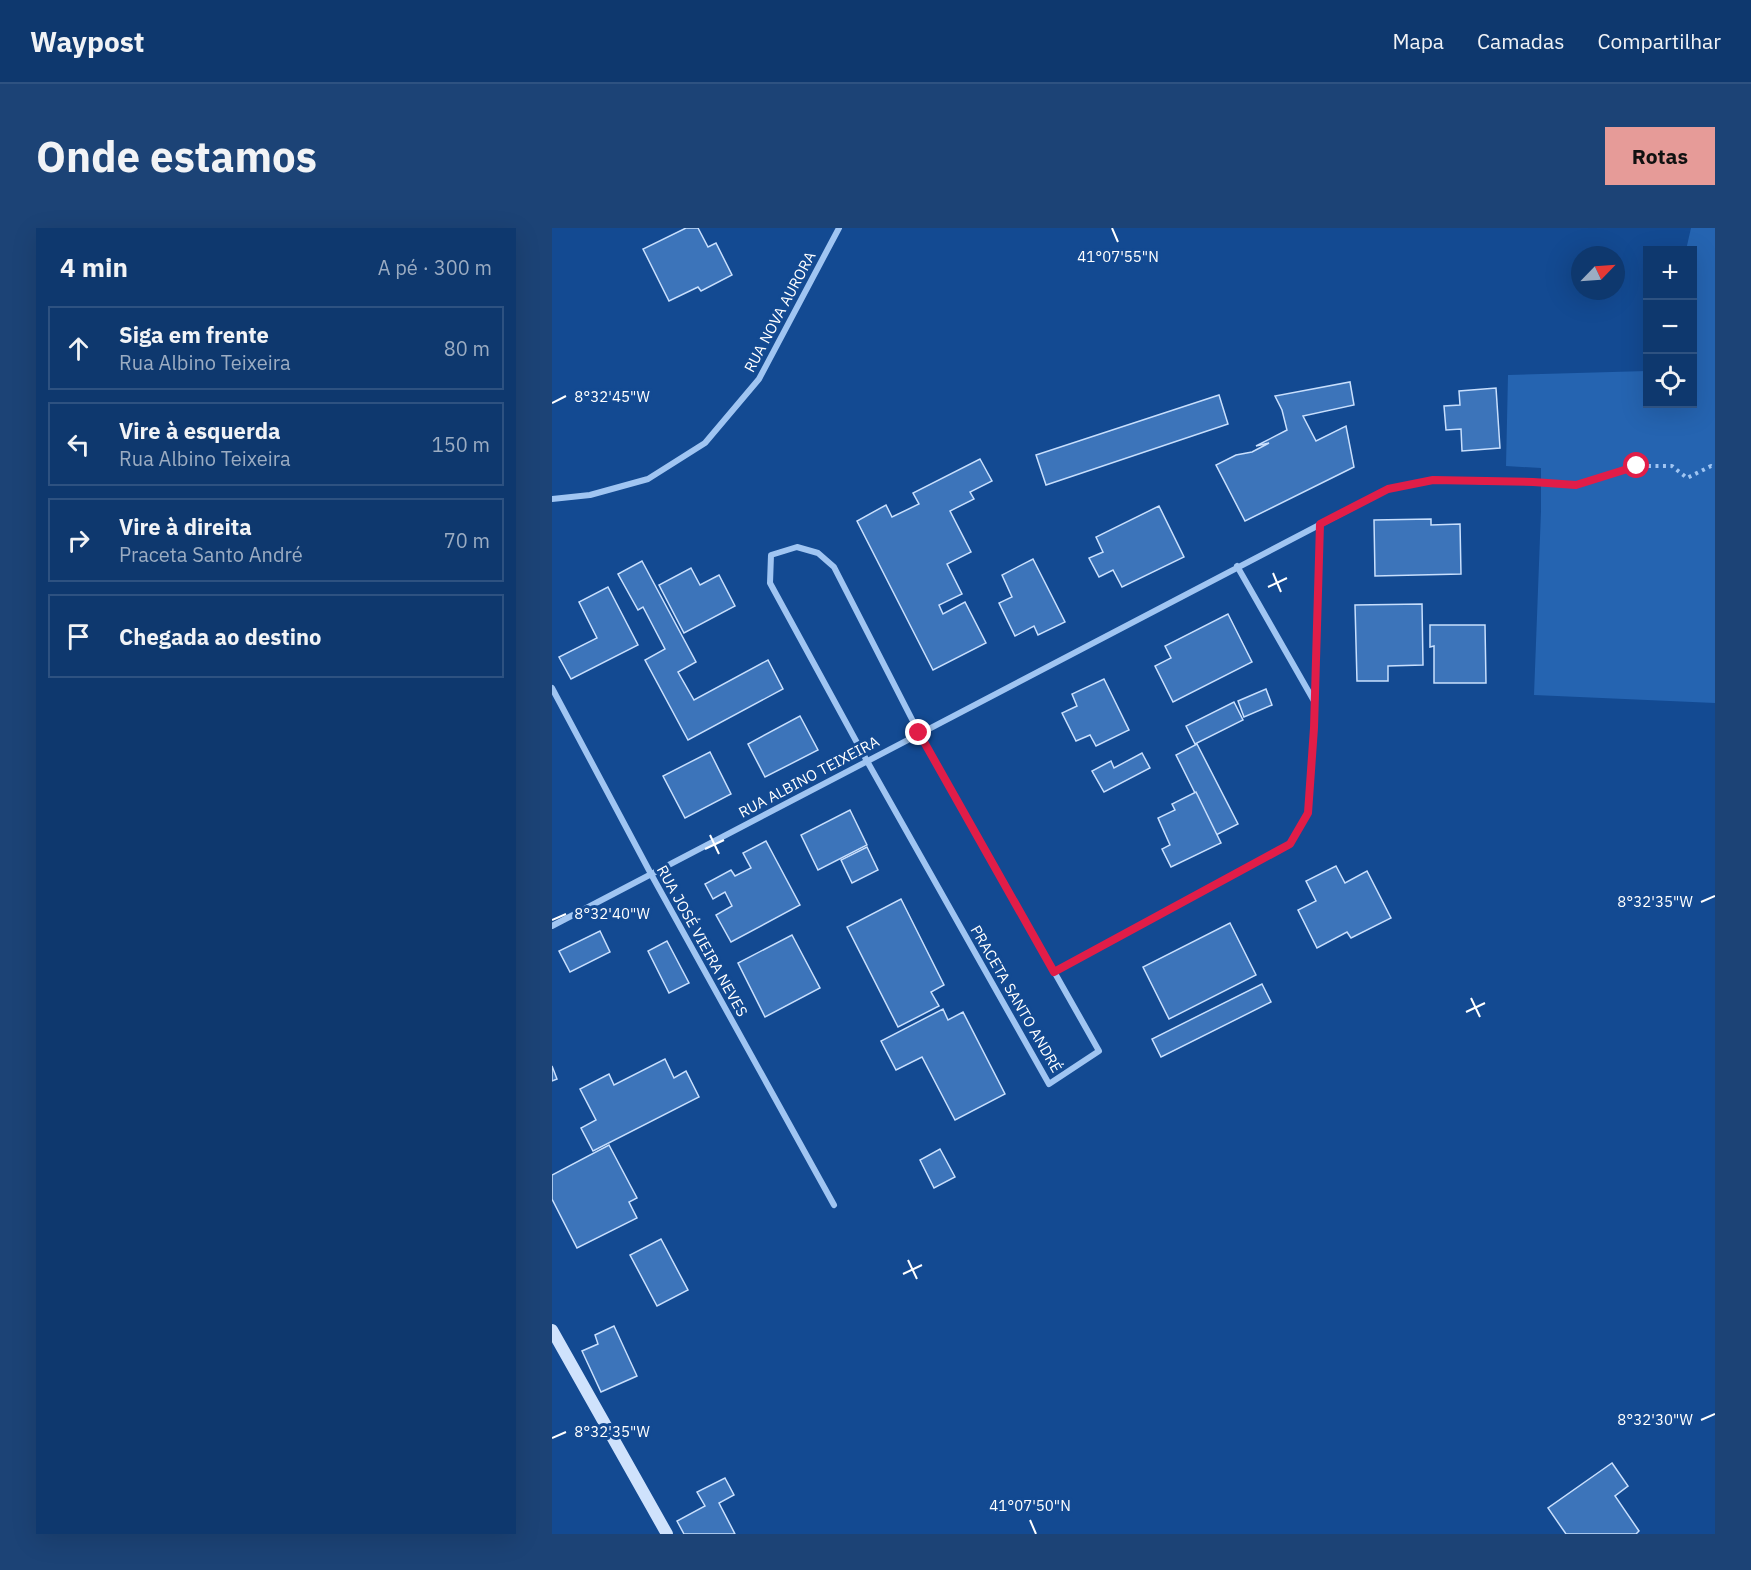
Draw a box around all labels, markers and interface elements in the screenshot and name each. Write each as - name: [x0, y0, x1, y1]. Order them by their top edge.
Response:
- text: Waypost: [30, 23, 144, 60]
- text: Mapa: [1392, 27, 1444, 55]
- text: Camadas: [1477, 27, 1564, 55]
- text: Compartilhar: [1597, 27, 1721, 55]
- button: Rotas: [1605, 127, 1715, 185]
- text: Onde estamos: [36, 129, 317, 184]
- north arrow: [1571, 246, 1625, 300]
- map controls: [1643, 246, 1697, 408]
- button: +: [1643, 246, 1697, 300]
- text: 41°07'55"N: [1077, 247, 1159, 266]
- street label: RUA NOVA AURORA: [740, 248, 820, 375]
- text: 4 min: [60, 250, 128, 284]
- text: A pé · 300 m: [378, 254, 492, 281]
- button: −: [1643, 300, 1697, 354]
- text: Siga em frente: [119, 320, 269, 349]
- icon: ahead: [62, 332, 95, 365]
- text: 80 m: [444, 335, 490, 362]
- text: Rua Albino Teixeira: [119, 349, 291, 376]
- button: locate: [1643, 354, 1697, 408]
- text: 8°32'45"W: [574, 387, 650, 406]
- text: Vire à esquerda: [119, 416, 281, 445]
- icon: left: [62, 428, 95, 461]
- text: 150 m: [432, 431, 490, 458]
- text: Rua Albino Teixeira: [119, 445, 291, 472]
- route start: [1623, 452, 1649, 478]
- text: Vire à direita: [119, 512, 252, 541]
- icon: right: [62, 524, 95, 557]
- text: 70 m: [444, 527, 490, 554]
- text: Praceta Santo André: [119, 541, 303, 568]
- icon: arrive: [62, 620, 95, 653]
- text: Chegada ao destino: [119, 622, 322, 651]
- route end: [905, 719, 931, 745]
- street label: RUA ALBINO TEIXEIRA: [735, 731, 883, 822]
- street label: RUA JOSÉ VIEIRA NEVES: [653, 862, 752, 1020]
- text: 8°32'35"W: [1617, 892, 1693, 911]
- text: 8°32'40"W: [574, 904, 650, 923]
- street label: PRACETA SANTO ANDRÉ: [966, 922, 1066, 1076]
- text: 8°32'30"W: [1617, 1410, 1693, 1429]
- text: 8°32'35"W: [574, 1422, 650, 1441]
- text: 41°07'50"N: [989, 1496, 1071, 1515]

